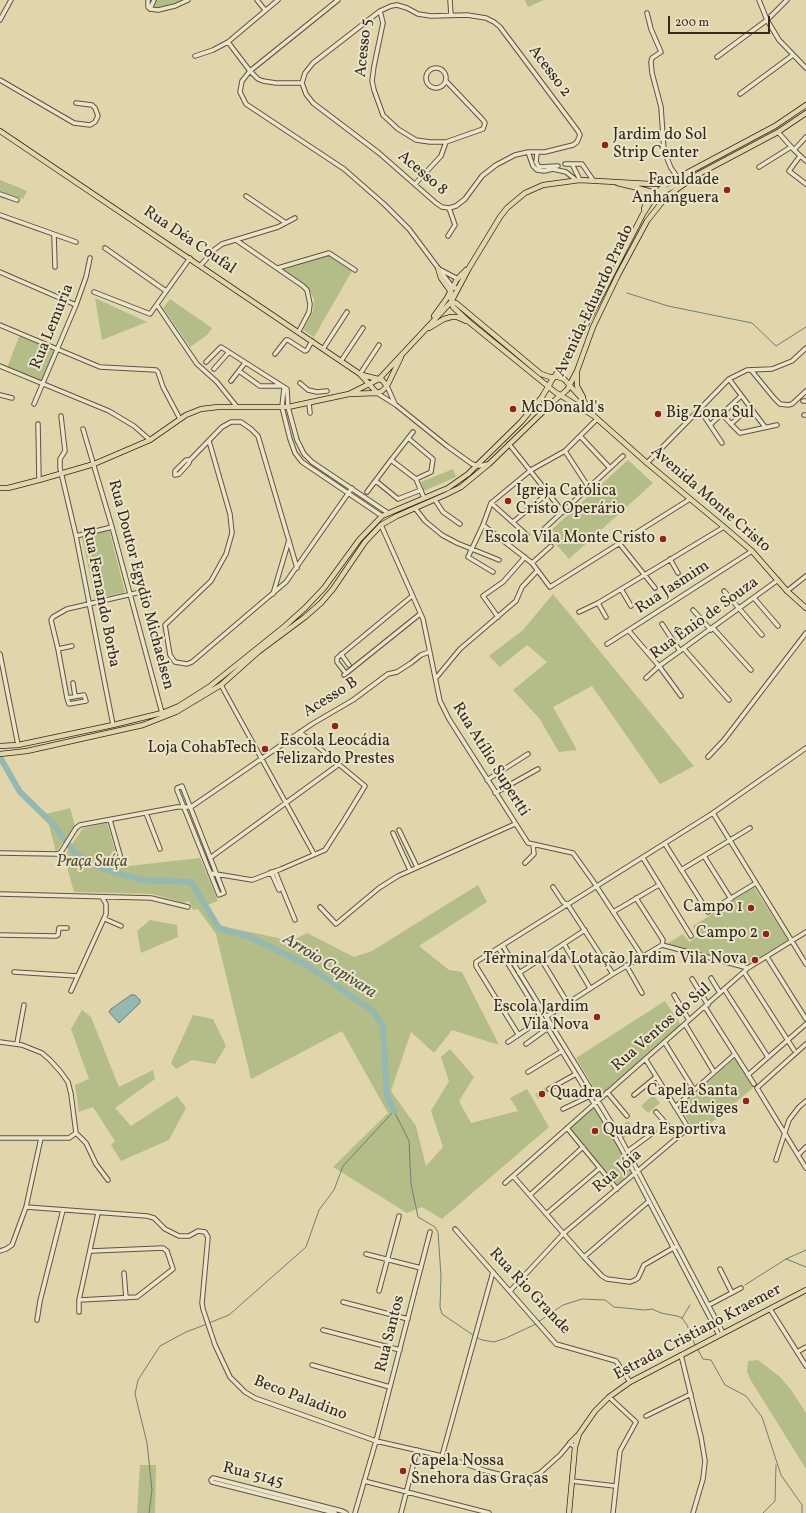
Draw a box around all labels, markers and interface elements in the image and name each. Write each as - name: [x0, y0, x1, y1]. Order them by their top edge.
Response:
- scale bar: [670, 8, 772, 34]
- text: 200 m: [675, 15, 709, 31]
- street label: Acesso 5: [352, 18, 378, 78]
- street label: Acesso 2: [523, 42, 575, 102]
- place label: Jardim do Sol Strip Center: [613, 126, 707, 164]
- marker: Jardim do Sol Strip Center: [600, 140, 610, 150]
- street label: Acesso 8: [393, 148, 451, 200]
- place label: Faculdade Anhanguera: [632, 171, 719, 209]
- marker: Faculdade Anhanguera: [722, 185, 732, 195]
- street label: Rua Déa Coufal: [139, 203, 239, 279]
- street label: Avenida Eduardo Prado: [551, 222, 639, 380]
- street label: Rua Lemuria: [27, 282, 79, 372]
- place label: McDonald's: [521, 399, 604, 419]
- marker: McDonald's: [508, 404, 518, 414]
- place label: Big Zona Sul: [666, 404, 754, 424]
- marker: Big Zona Sul: [653, 409, 663, 419]
- street label: Avenida Monte Cristo: [646, 443, 774, 557]
- street label: Rua Doutor Egydio Michaelsen: [103, 478, 177, 692]
- place label: Igreja Católica Cristo Operário: [516, 482, 625, 520]
- marker: Igreja Católica Cristo Operário: [503, 496, 513, 506]
- street label: Rua Fernando Borba: [77, 525, 123, 669]
- place label: Escola Vila Monte Cristo: [484, 529, 655, 549]
- marker: Escola Vila Monte Cristo: [658, 534, 668, 544]
- street label: Rua Jasmim: [632, 557, 714, 619]
- street label: Rua Ênio de Souza: [647, 573, 763, 665]
- street label: Acesso B: [300, 674, 362, 722]
- street label: Rua Atílio Supertti: [447, 699, 533, 821]
- marker: Escola Leocádia Felizardo Prestes: [330, 721, 340, 731]
- place label: Escola Leocádia Felizardo Prestes: [275, 732, 395, 770]
- place label: Loja CohabTech: [148, 739, 257, 759]
- marker: Loja CohabTech: [260, 744, 270, 754]
- park label: Praça Suíça: [56, 853, 128, 873]
- place label: Campo 1: [683, 898, 743, 918]
- marker: Campo 1: [746, 903, 756, 913]
- place label: Campo 2: [696, 924, 758, 944]
- marker: Campo 2: [761, 929, 771, 939]
- water label: Arroio Capivara: [278, 930, 380, 1004]
- place label: Terminal da Lotação Jardim Vila Nova: [483, 950, 747, 970]
- marker: Terminal da Lotação Jardim Vila Nova: [750, 955, 760, 965]
- street label: Rua Ventos do Sul: [608, 980, 716, 1076]
- place label: Escola Jardim Vila Nova: [493, 998, 589, 1036]
- marker: Escola Jardim Vila Nova: [592, 1012, 602, 1022]
- place label: Capela Santa Edwiges: [647, 1082, 738, 1120]
- place label: Quadra: [550, 1084, 602, 1104]
- marker: Quadra: [537, 1089, 547, 1099]
- marker: Capela Santa Edwiges: [741, 1096, 751, 1106]
- place label: Quadra Esportiva: [603, 1121, 726, 1141]
- marker: Quadra Esportiva: [590, 1126, 600, 1136]
- street label: Rua Jóia: [590, 1146, 646, 1198]
- street label: Rua Rio Grande: [484, 1245, 574, 1339]
- street label: Estrada Cristiano Kraemer: [611, 1281, 785, 1385]
- street label: Rua Santos: [372, 1294, 410, 1374]
- street label: Beco Paladino: [251, 1372, 349, 1426]
- place label: Capela Nossa Snehora das Graças: [411, 1452, 548, 1490]
- street label: Rua 5145: [221, 1459, 285, 1493]
- marker: Capela Nossa Snehora das Graças: [398, 1466, 408, 1476]

